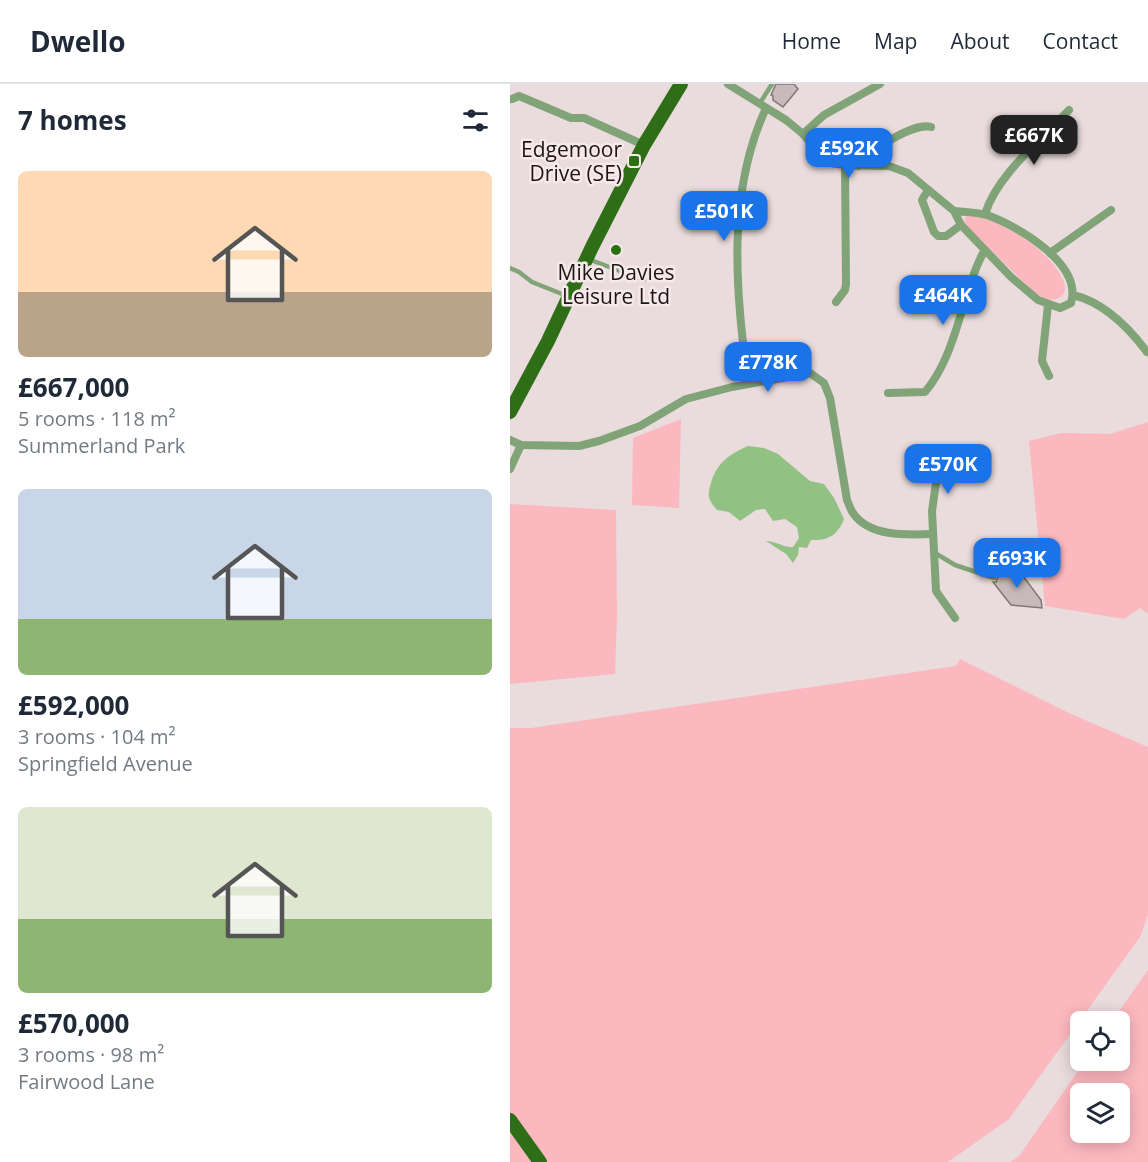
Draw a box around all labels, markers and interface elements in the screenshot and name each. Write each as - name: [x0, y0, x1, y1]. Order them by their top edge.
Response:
- text: Dwello: [30, 22, 126, 60]
- text: Home: [782, 27, 841, 55]
- text: Map: [874, 27, 917, 55]
- text: About: [950, 27, 1010, 55]
- text: Contact: [1043, 27, 1118, 55]
- text: 7 homes: [18, 102, 127, 138]
- icon: filters: [459, 104, 492, 137]
- pin: £667K: [992, 115, 1076, 166]
- text: £667K: [1004, 121, 1064, 148]
- pin: £592K: [807, 128, 891, 179]
- text: £592K: [819, 134, 879, 161]
- place label: Edgemoor Drive (SE): [521, 135, 622, 187]
- marker: Edgemoor Drive (SE): [627, 154, 641, 168]
- pin: £501K: [682, 191, 766, 242]
- text: £501K: [694, 197, 754, 224]
- icon: home: [201, 210, 309, 318]
- marker: Mike Davies Leisure Ltd: [609, 243, 623, 257]
- place label: Mike Davies Leisure Ltd: [558, 258, 674, 310]
- pin: £464K: [901, 275, 985, 326]
- text: £464K: [913, 281, 973, 308]
- pin: £778K: [726, 342, 810, 393]
- text: £778K: [738, 348, 798, 375]
- text: £667,000: [18, 369, 129, 405]
- text: 5 rooms · 118 m²: [18, 405, 176, 432]
- text: Summerland Park: [18, 432, 185, 459]
- pin: £570K: [906, 444, 990, 495]
- text: £570K: [918, 450, 978, 477]
- icon: home: [201, 528, 309, 636]
- pin: £693K: [975, 538, 1059, 589]
- text: £693K: [987, 544, 1047, 571]
- text: £592,000: [18, 687, 129, 723]
- text: 3 rooms · 104 m²: [18, 723, 176, 750]
- text: Springfield Avenue: [18, 750, 193, 777]
- icon: home: [201, 846, 309, 954]
- text: £570,000: [18, 1005, 129, 1041]
- map controls: [1070, 1011, 1130, 1143]
- button: locate: [1070, 1011, 1130, 1071]
- text: 3 rooms · 98 m²: [18, 1041, 164, 1068]
- text: Fairwood Lane: [18, 1068, 155, 1095]
- button: layers: [1070, 1083, 1130, 1143]

